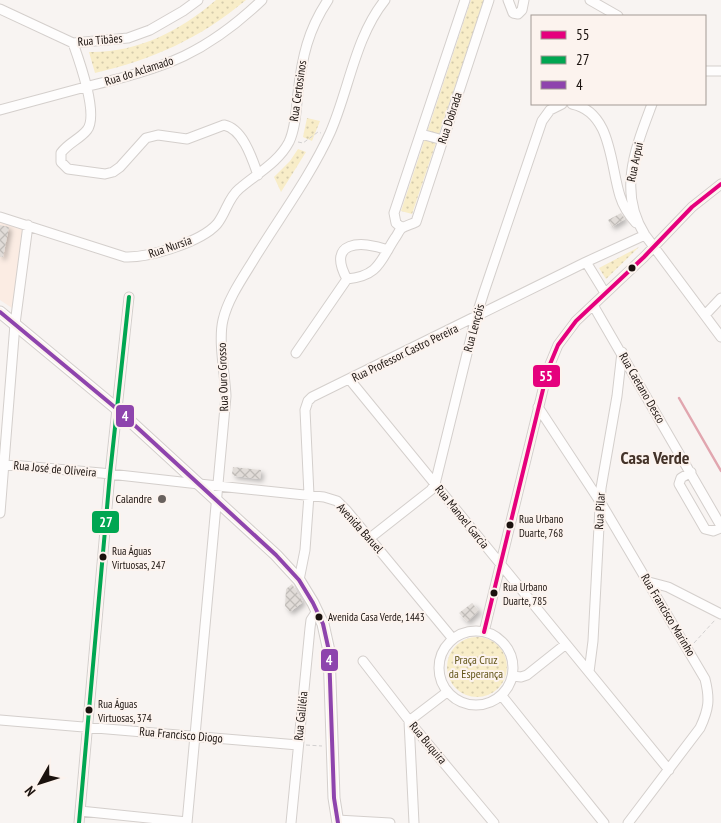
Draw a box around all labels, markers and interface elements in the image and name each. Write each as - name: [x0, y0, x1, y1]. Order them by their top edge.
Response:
- legend: [531, 15, 706, 105]
- text: 55: [576, 25, 590, 44]
- street label: Rua Tibães: [77, 30, 123, 49]
- text: 27: [576, 50, 590, 69]
- street label: Rua do Aclamado: [103, 52, 175, 89]
- street label: Rua Certosinos: [286, 59, 309, 122]
- text: 4: [576, 75, 583, 94]
- street label: Rua Dobrada: [434, 90, 465, 145]
- street label: Rua Arpui: [623, 141, 646, 183]
- street label: Rua Nursia: [146, 232, 194, 261]
- unlabelled marker: [627, 263, 637, 273]
- street label: Rua Lençóis: [460, 302, 487, 353]
- street label: Rua Professor Castro Pereira: [349, 320, 461, 385]
- street label: Rua Ouro Grosso: [214, 342, 231, 412]
- street label: Rua Caetano Desco: [616, 350, 669, 426]
- line badge: 55: [532, 364, 561, 388]
- text: 55: [539, 367, 553, 385]
- line badge: 4: [115, 404, 135, 428]
- text: 4: [122, 407, 129, 425]
- district label: Casa Verde: [620, 446, 690, 469]
- street label: Rua José de Oliveira: [13, 457, 97, 480]
- street label: Rua Manoel Garcia: [432, 482, 493, 552]
- place label: Calandre: [116, 491, 152, 506]
- street label: Rua Pilar: [591, 491, 608, 530]
- marker: Calandre: [156, 493, 168, 505]
- street label: Avenida Baruel: [334, 500, 387, 556]
- line badge: 27: [91, 510, 120, 534]
- place label: Rua Urbano Duarte, 768: [519, 512, 564, 540]
- text: 27: [99, 513, 113, 531]
- marker: Rua Urbano Duarte, 768: [505, 520, 515, 530]
- place label: Rua Águas Virtuosas, 247: [111, 544, 166, 572]
- marker: Rua Águas Virtuosas, 247: [98, 552, 108, 562]
- street label: Rua Francisco Marinho: [638, 571, 699, 659]
- place label: Rua Urbano Duarte, 785: [503, 580, 548, 608]
- marker: Rua Urbano Duarte, 785: [489, 588, 499, 598]
- place label: Avenida Casa Verde, 1443: [328, 610, 425, 624]
- marker: Avenida Casa Verde, 1443: [314, 612, 324, 622]
- line badge: 4: [320, 648, 339, 672]
- text: 4: [326, 651, 333, 669]
- park label: Praça Cruz da Esperança: [449, 652, 503, 681]
- street label: Rua Galiléia: [290, 690, 311, 741]
- place label: Rua Águas Virtuosas, 374: [97, 697, 152, 725]
- marker: Rua Águas Virtuosas, 374: [84, 705, 94, 715]
- street label: Rua Buquira: [406, 719, 450, 767]
- street label: Rua Francisco Diogo: [139, 723, 223, 746]
- north arrow: [15, 758, 65, 808]
- text: N: [21, 783, 39, 800]

